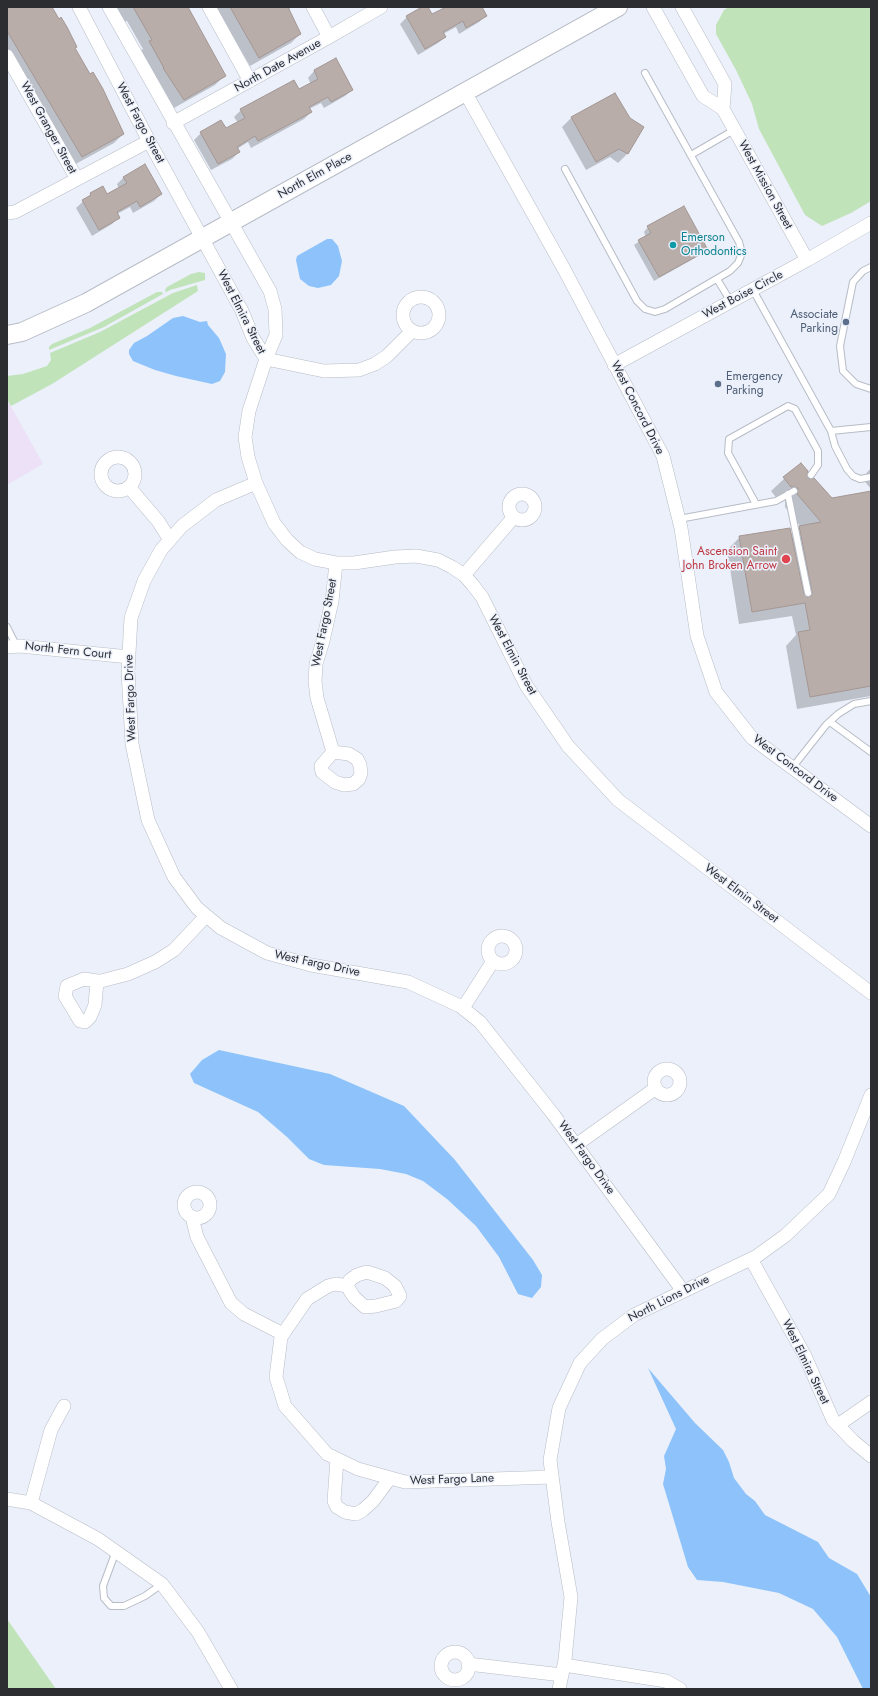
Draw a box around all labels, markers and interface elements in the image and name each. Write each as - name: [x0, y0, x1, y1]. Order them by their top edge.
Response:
- street label: North Date Avenue: [232, 36, 324, 96]
- street label: West Granger Street: [17, 79, 79, 177]
- street label: West Fargo Street: [113, 80, 167, 166]
- street label: West Mission Street: [735, 138, 795, 232]
- street label: North Elm Place: [276, 150, 354, 202]
- place label: Emerson Orthodontics: [681, 231, 747, 259]
- marker: Emerson Orthodontics: [668, 240, 678, 250]
- street label: West Elmira Street: [214, 268, 268, 356]
- street label: West Boise Circle: [700, 268, 786, 322]
- place label: Associate Parking: [790, 308, 838, 336]
- marker: Associate Parking: [841, 317, 851, 327]
- street label: West Concord Drive: [607, 359, 667, 457]
- place label: Emergency Parking: [726, 370, 782, 398]
- marker: Emergency Parking: [713, 379, 723, 389]
- place label: Ascension Saint John Broken Arrow: [683, 545, 777, 573]
- marker: Ascension Saint John Broken Arrow: [780, 553, 792, 565]
- street label: West Fargo Street: [309, 578, 341, 668]
- street label: West Elmin Street: [485, 612, 539, 698]
- street label: North Fern Court: [24, 639, 112, 663]
- street label: West Fargo Drive: [122, 654, 140, 742]
- street label: West Concord Drive: [750, 732, 840, 806]
- street label: West Elmin Street: [701, 862, 781, 926]
- street label: West Fargo Drive: [273, 948, 361, 980]
- street label: West Fargo Drive: [554, 1118, 618, 1198]
- street label: North Lions Drive: [626, 1272, 712, 1326]
- street label: West Elmira Street: [778, 1317, 832, 1407]
- street label: West Fargo Lane: [410, 1471, 494, 1489]

